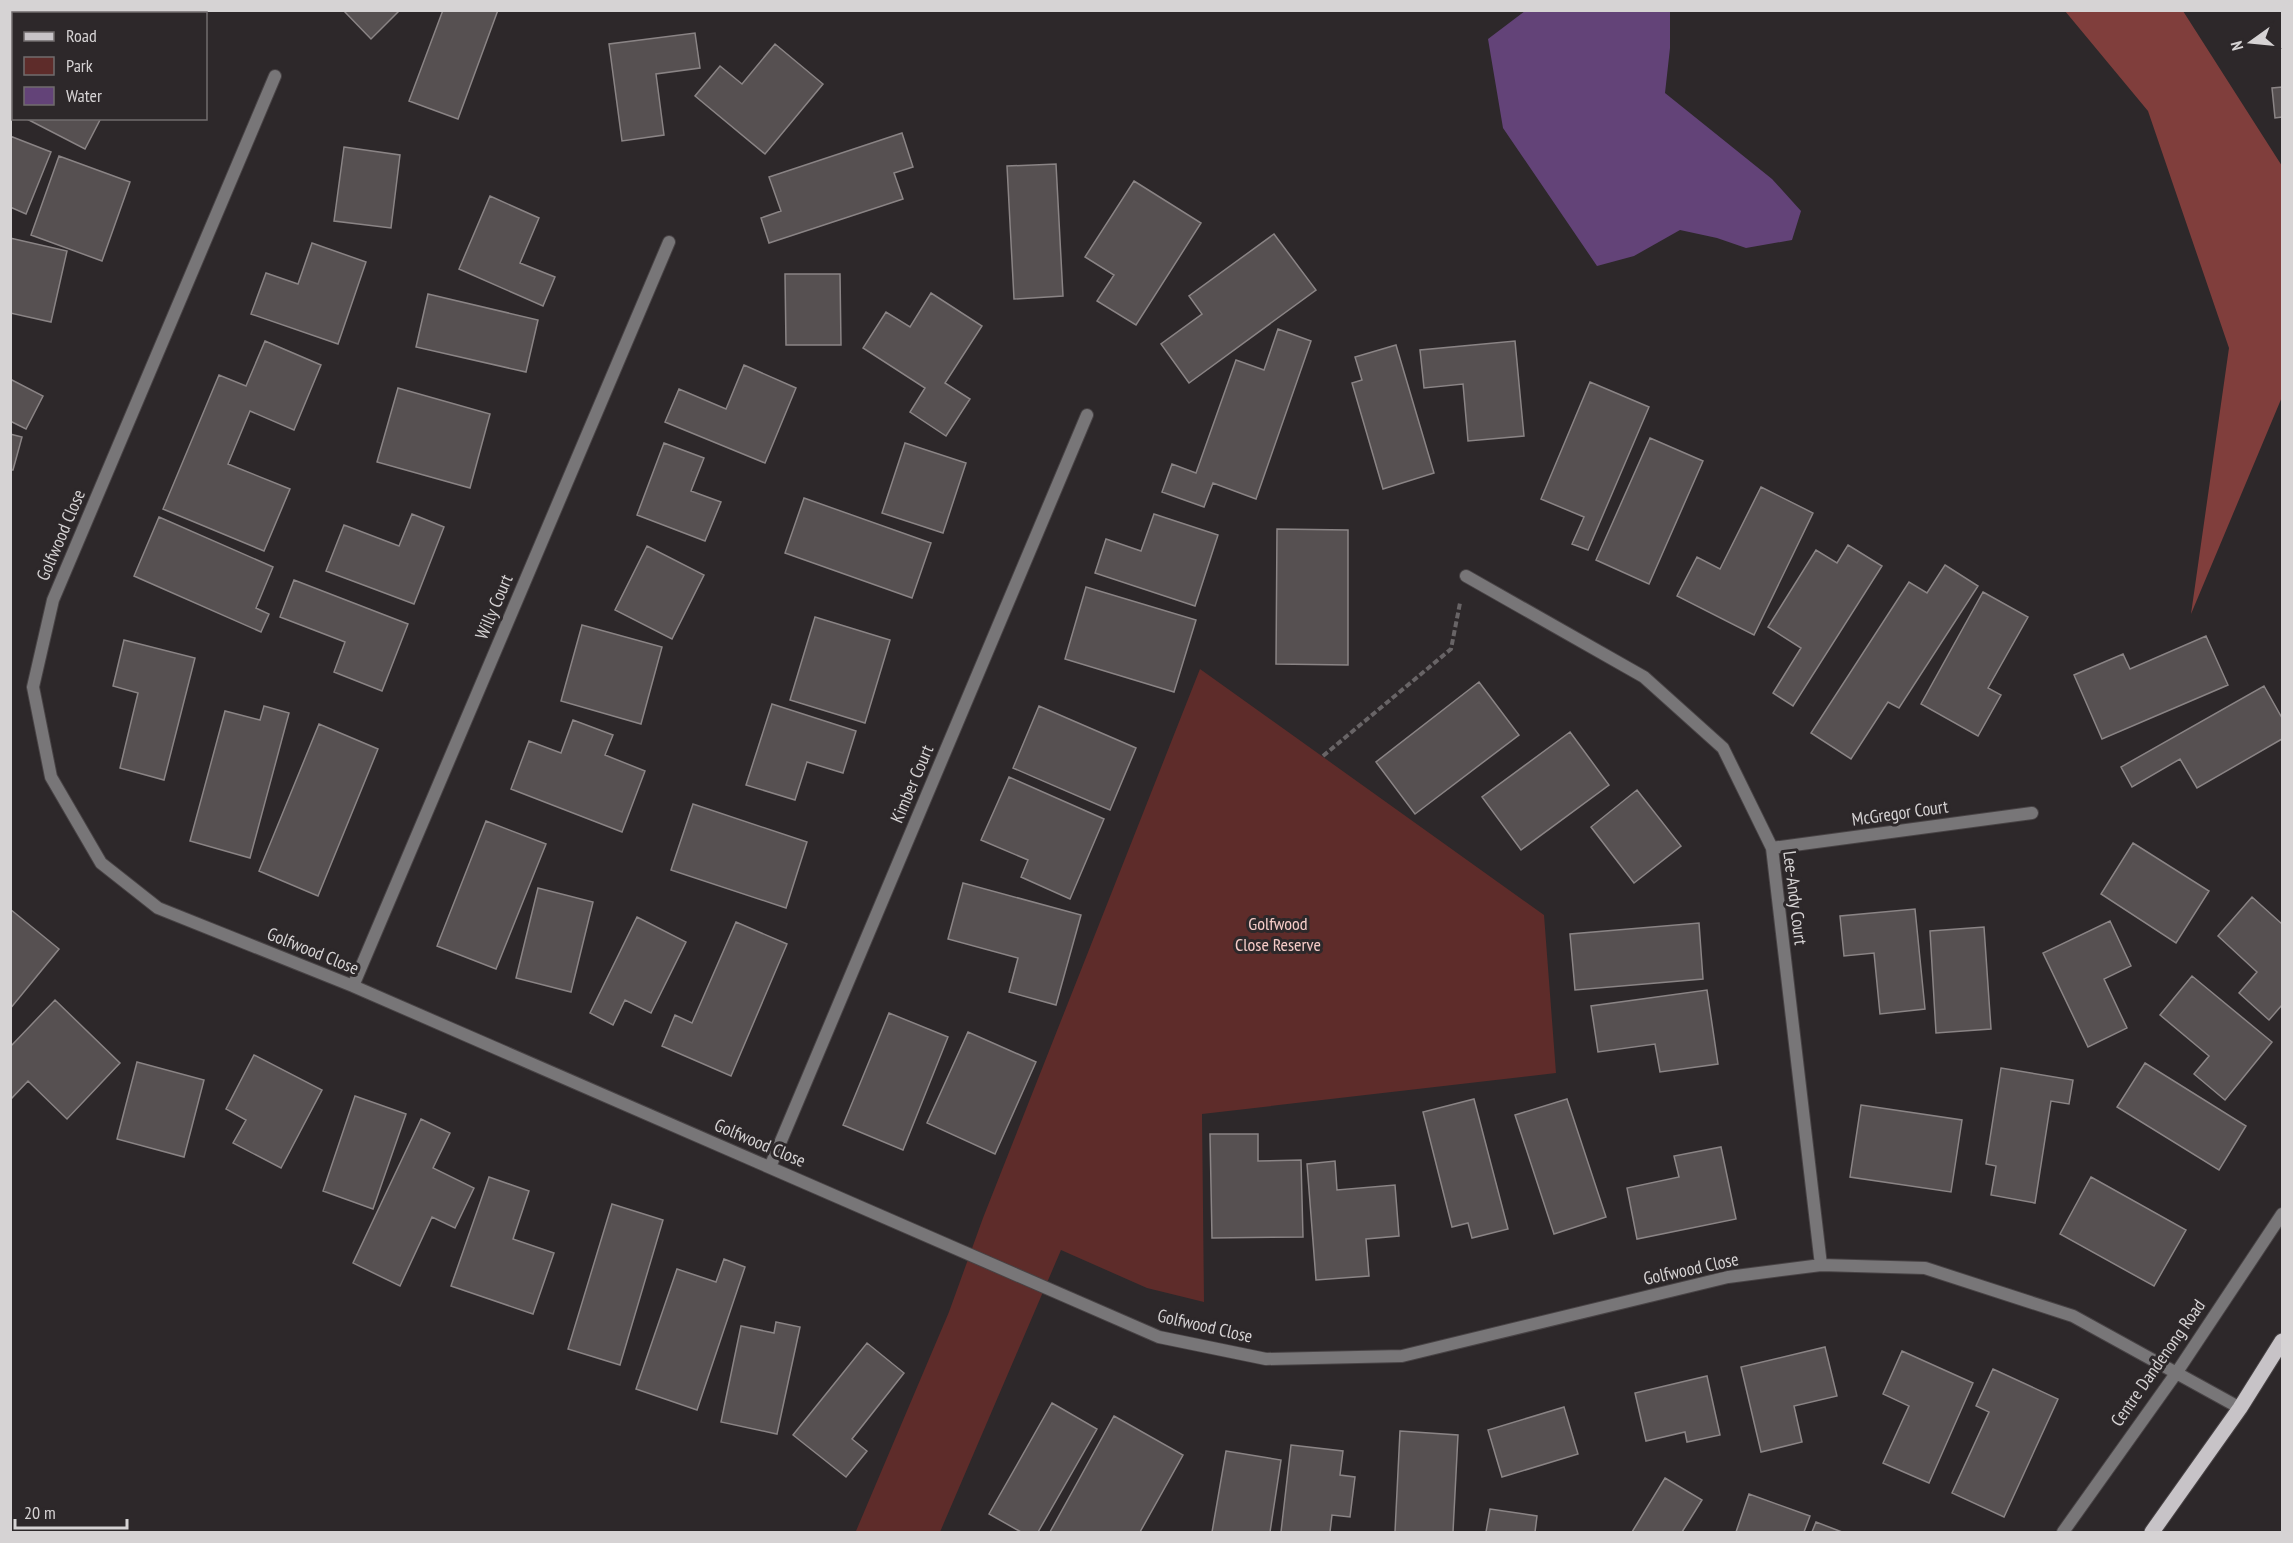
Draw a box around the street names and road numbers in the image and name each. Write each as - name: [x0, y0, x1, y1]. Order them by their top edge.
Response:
- street label: Golfwood Close: [31, 486, 90, 584]
- street label: Willy Court: [470, 571, 517, 643]
- street label: Kimber Court: [885, 741, 938, 826]
- street label: McGregor Court: [1850, 794, 1950, 831]
- street label: Lee-Andy Court: [1778, 850, 1813, 946]
- street label: Golfwood Close: [264, 922, 362, 979]
- street label: Golfwood Close: [711, 1113, 809, 1172]
- street label: Golfwood Close: [1641, 1247, 1741, 1290]
- street label: Centre Dandenong Road: [2105, 1295, 2210, 1431]
- street label: Golfwood Close: [1155, 1303, 1255, 1348]

